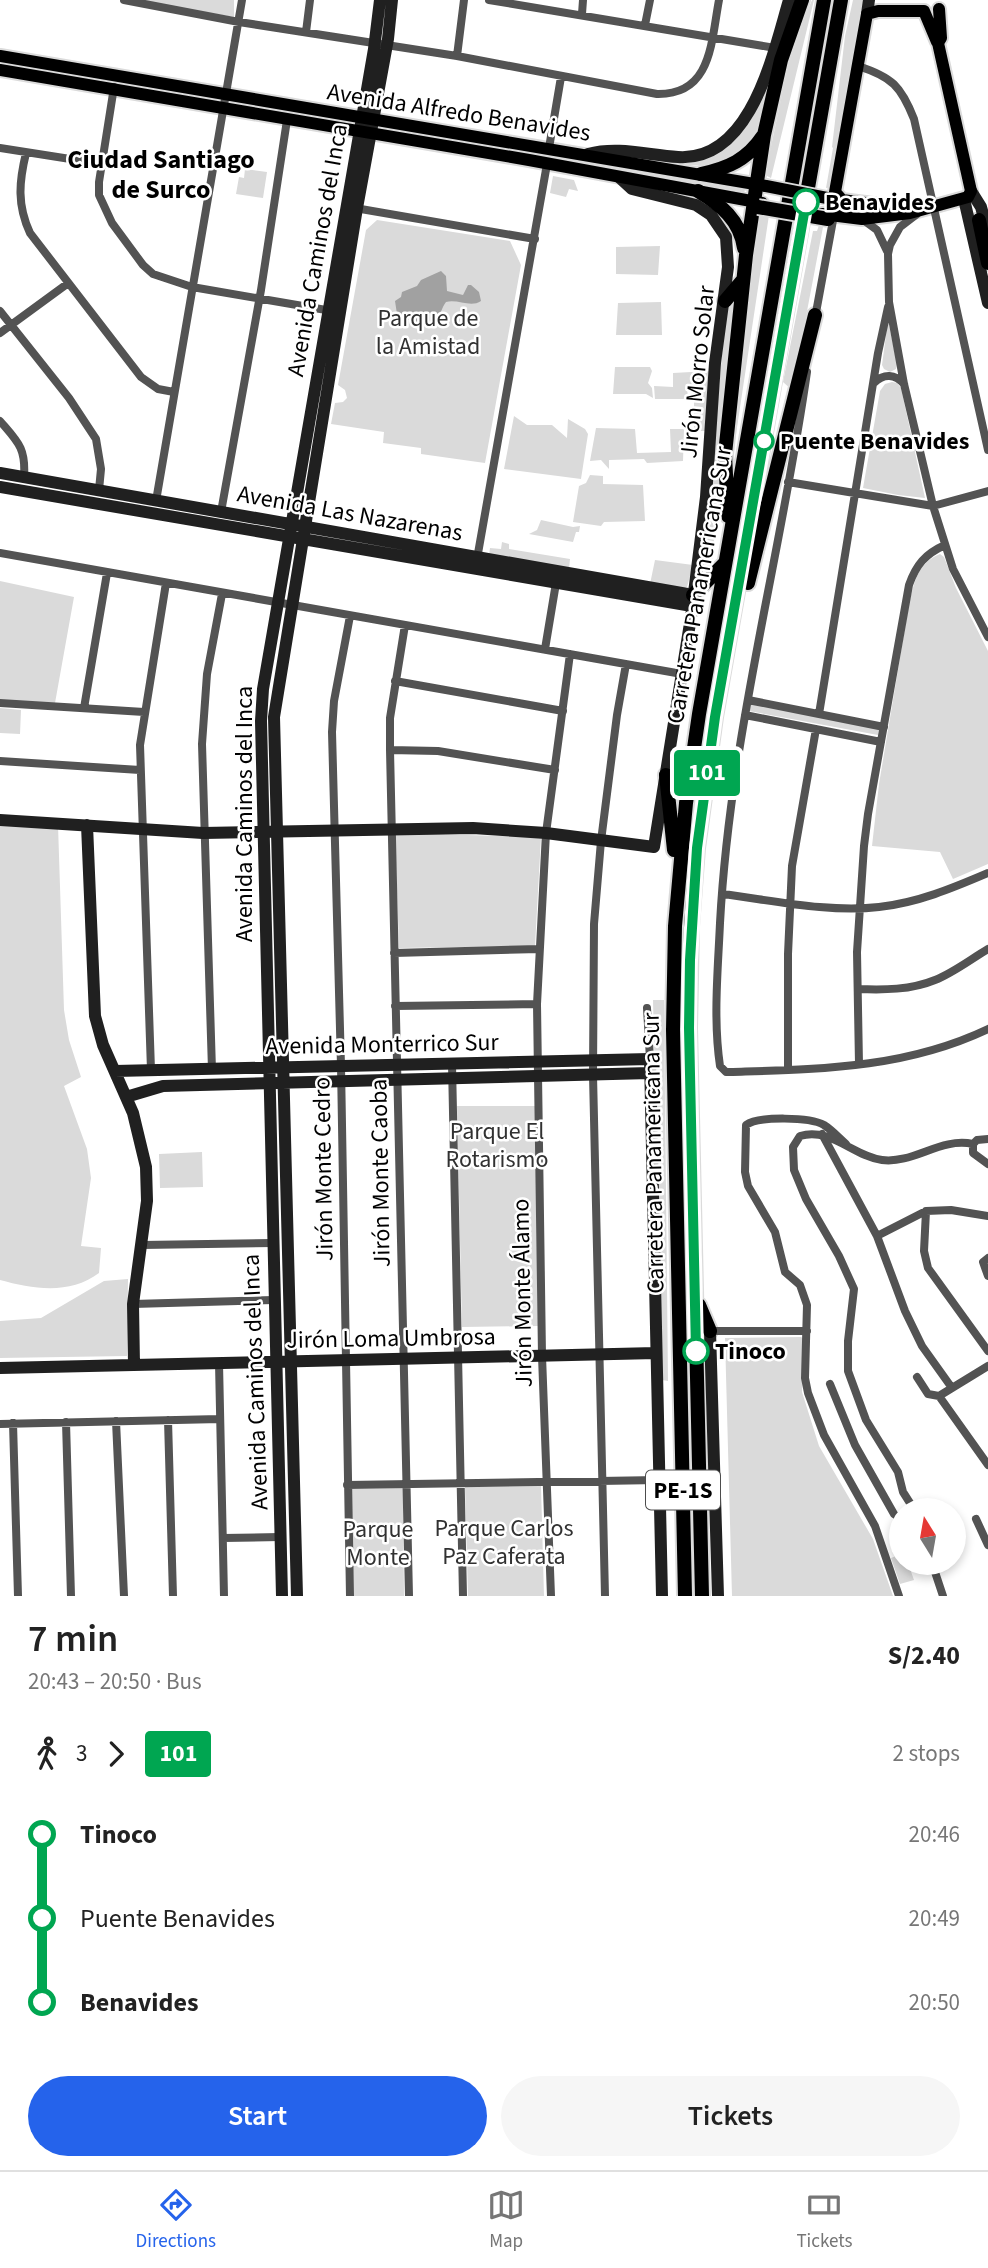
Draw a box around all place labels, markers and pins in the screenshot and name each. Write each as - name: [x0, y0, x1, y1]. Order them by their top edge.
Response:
- place label: Benavides: [825, 185, 934, 220]
- marker: Benavides: [793, 189, 819, 215]
- place label: Puente Benavides: [780, 424, 969, 459]
- marker: Puente Benavides: [754, 431, 774, 451]
- place label: Tinoco: [715, 1334, 786, 1369]
- marker: Tinoco: [683, 1338, 709, 1364]

